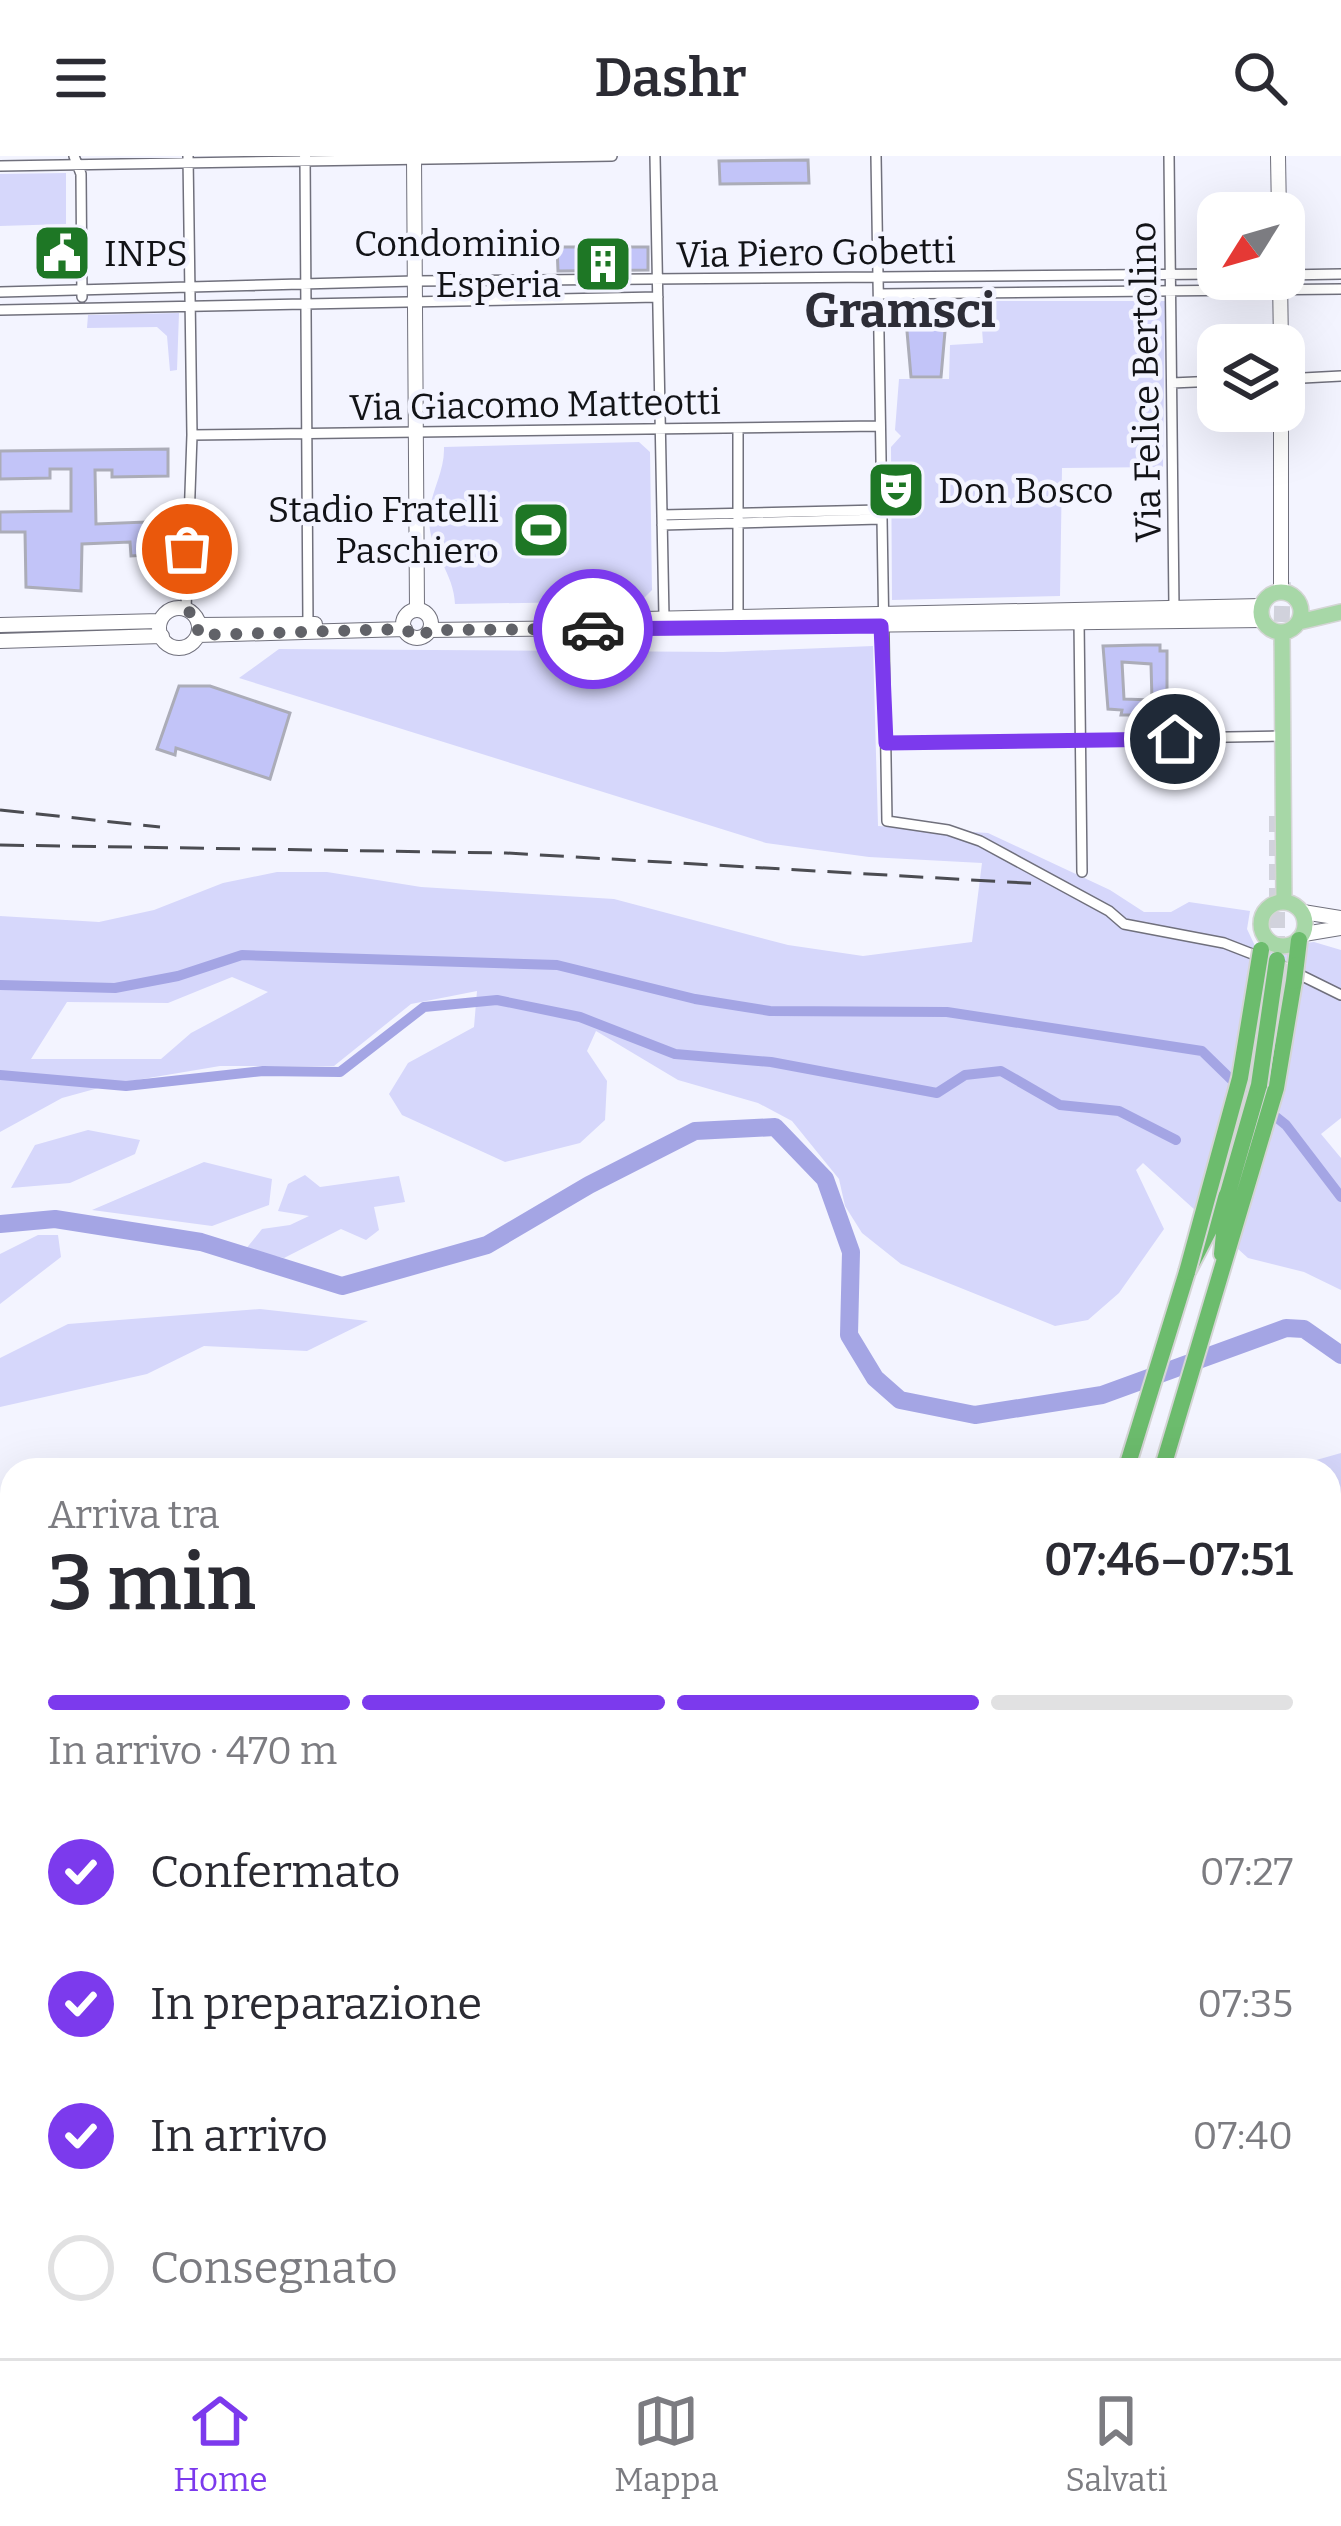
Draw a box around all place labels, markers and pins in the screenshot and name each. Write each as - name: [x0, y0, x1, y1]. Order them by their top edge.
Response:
- public building icon: INPS: [31, 222, 93, 284]
- place label: Condominio Esperia: [354, 222, 561, 307]
- place label: INPS: [104, 232, 188, 276]
- building icon: Condominio Esperia: [572, 233, 634, 295]
- theatre icon: Don Bosco: [865, 459, 927, 521]
- place label: Don Bosco: [938, 469, 1114, 513]
- place label: Stadio Fratelli Paschiero: [268, 488, 499, 573]
- pin: [136, 498, 238, 600]
- sports icon: Stadio Fratelli Paschiero: [510, 499, 572, 561]
- pin: [1124, 688, 1226, 790]

